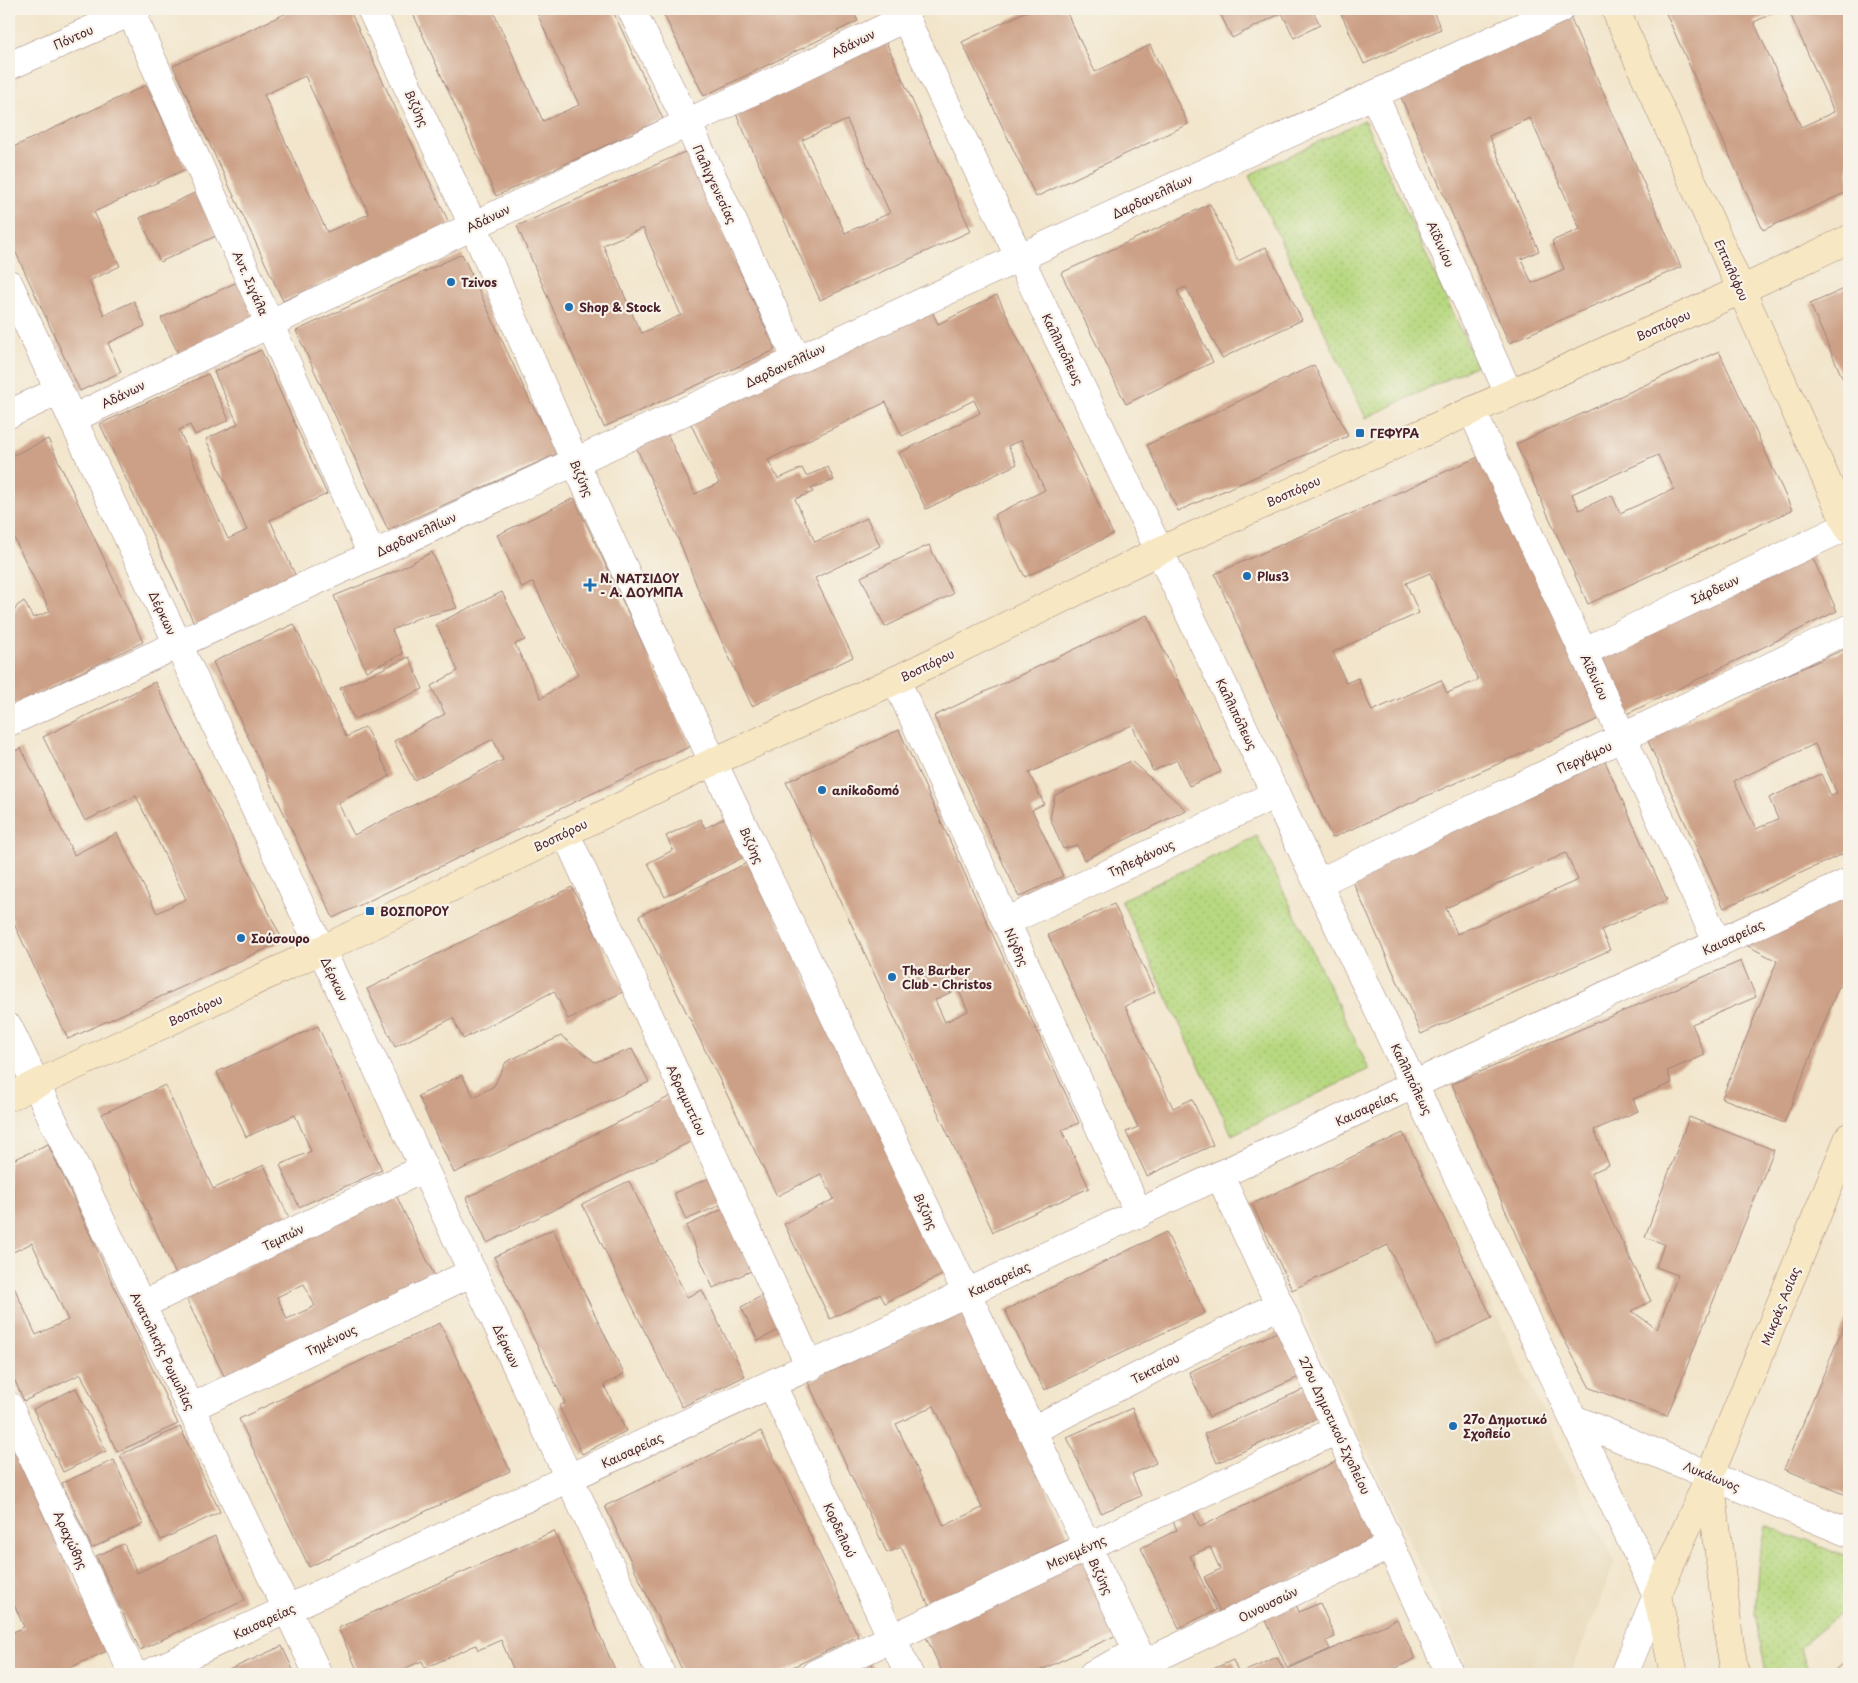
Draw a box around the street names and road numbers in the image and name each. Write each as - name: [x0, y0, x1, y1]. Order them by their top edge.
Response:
- street label: Πόντου: [50, 20, 96, 54]
- street label: Αδάνων: [828, 25, 878, 61]
- street label: Βιζύης: [401, 86, 433, 130]
- street label: Παλιγγενεσίας: [689, 141, 741, 227]
- street label: Δαρδανελλίων: [1109, 169, 1195, 223]
- street label: Αδάνων: [463, 200, 513, 236]
- street label: Αϊδινίου: [1423, 218, 1459, 270]
- street label: Επταλόφου: [1710, 236, 1754, 304]
- street label: Αντ. Σιγάλα: [229, 248, 273, 318]
- street label: Βοσπόρου: [1633, 305, 1693, 345]
- street label: Καλλιπόλεως: [1038, 310, 1088, 388]
- street label: Δαρδανελλίων: [742, 338, 828, 392]
- street label: Αδάνων: [98, 376, 148, 412]
- street label: Βιζύης: [566, 456, 598, 500]
- street label: Βοσπόρου: [1263, 471, 1323, 511]
- street label: Δαρδανελλίων: [373, 507, 459, 561]
- street label: Σάρδεων: [1688, 570, 1742, 608]
- street label: Δέρκων: [145, 588, 181, 638]
- street label: Βοσπόρου: [897, 644, 957, 686]
- street label: Αϊδινίου: [1577, 651, 1614, 703]
- street label: Καλλιπόλεως: [1212, 675, 1262, 753]
- street label: Περγάμου: [1553, 736, 1615, 778]
- street label: Βοσπόρου: [530, 814, 590, 856]
- street label: Βιζύης: [736, 823, 768, 867]
- street label: Τηλεφάνους: [1105, 835, 1177, 881]
- street label: Καισαρείας: [1699, 915, 1767, 959]
- street label: Νίγδης: [1001, 925, 1033, 969]
- street label: Δέρκων: [317, 954, 353, 1004]
- street label: Βοσπόρου: [165, 990, 225, 1030]
- street label: Καλλιπόλεως: [1387, 1040, 1437, 1118]
- street label: Αδραμυττίου: [663, 1062, 711, 1139]
- street label: Καισαρείας: [1332, 1086, 1400, 1130]
- street label: Βιζύης: [910, 1189, 942, 1233]
- street label: Τεμπών: [259, 1219, 307, 1255]
- street label: Καισαρείας: [965, 1257, 1033, 1301]
- street label: Μικράς Ασίας: [1756, 1264, 1804, 1348]
- street label: Ανατολικής Ρωμυλίας: [127, 1289, 199, 1413]
- street label: Τημένους: [302, 1320, 360, 1360]
- street label: Δέρκων: [489, 1321, 525, 1371]
- street label: Τεκταίου: [1128, 1348, 1183, 1388]
- street label: 27ου Δημοτικού Σχολείου: [1295, 1353, 1375, 1497]
- street label: Καισαρείας: [598, 1428, 666, 1472]
- street label: Λυκάωνος: [1681, 1456, 1743, 1496]
- street label: Κορδελιού: [819, 1500, 861, 1560]
- street label: Αραχώβης: [50, 1508, 92, 1572]
- street label: Μενεμένης: [1043, 1530, 1109, 1574]
- street label: Βιζύης: [1084, 1554, 1118, 1598]
- street label: Οινουσσών: [1235, 1582, 1301, 1626]
- street label: Καισαρείας: [230, 1599, 298, 1643]

